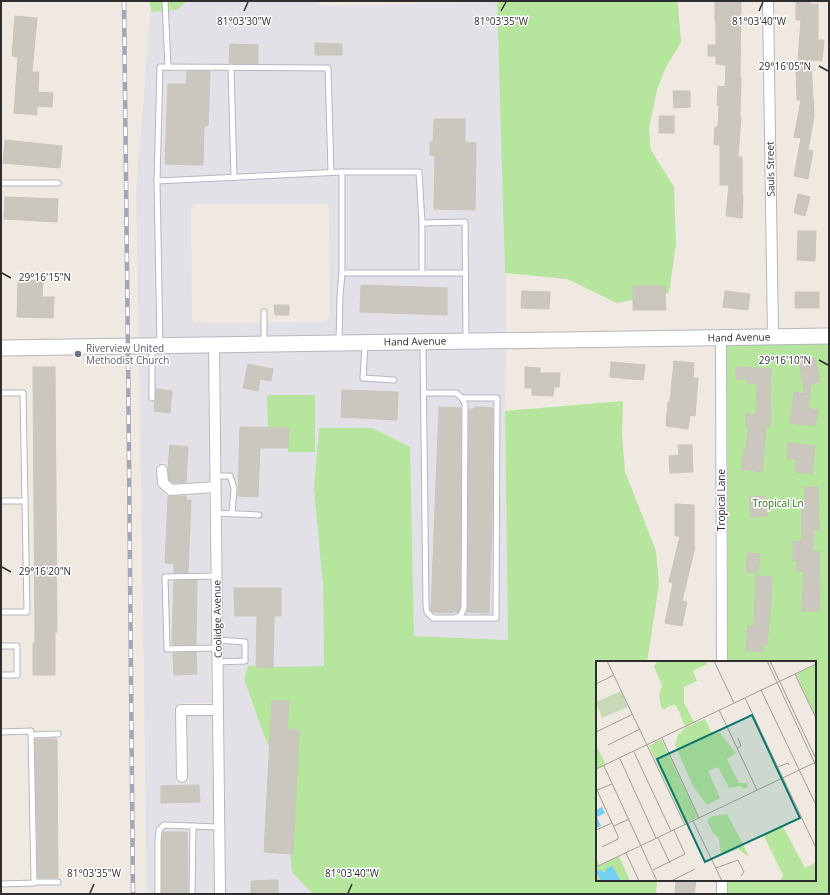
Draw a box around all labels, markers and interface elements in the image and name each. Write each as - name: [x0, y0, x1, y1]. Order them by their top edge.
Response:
- text: 81°03'30"W: [217, 14, 272, 28]
- text: 81°03'35"W: [474, 14, 529, 28]
- text: 81°03'40"W: [732, 14, 787, 28]
- text: 29°16'05"N: [759, 59, 811, 73]
- street label: Sauls Street: [763, 141, 777, 197]
- text: 29°16'15"N: [19, 270, 71, 284]
- street label: Hand Avenue: [708, 329, 771, 345]
- street label: Hand Avenue: [384, 333, 447, 349]
- place label: Riverview United Methodist Church: [86, 341, 169, 367]
- marker: Riverview United Methodist Church: [73, 349, 83, 359]
- text: 29°16'10"N: [759, 353, 811, 367]
- street label: Tropical Lane: [714, 468, 728, 531]
- park label: Tropical Ln: [752, 496, 804, 510]
- text: 29°16'20"N: [19, 564, 71, 578]
- street label: Coolidge Avenue: [209, 580, 225, 658]
- inset map: [596, 661, 816, 881]
- text: 81°03'35"W: [67, 866, 122, 880]
- text: 81°03'40"W: [325, 866, 380, 880]

